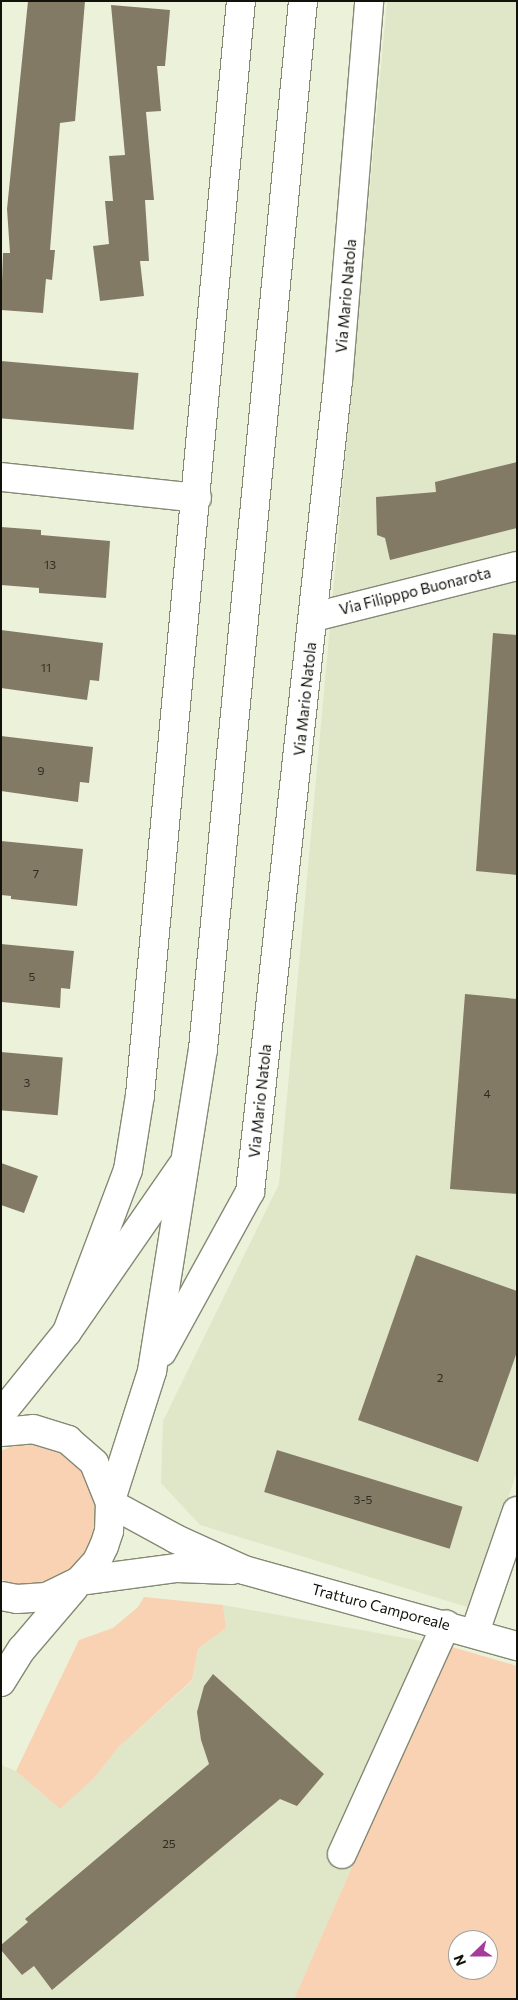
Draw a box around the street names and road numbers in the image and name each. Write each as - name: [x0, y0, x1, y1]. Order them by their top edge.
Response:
- street label: Via Mario Natola: [332, 238, 360, 354]
- street label: Via Filipppo Buonarota: [337, 563, 493, 619]
- street label: Via Mario Natola: [290, 641, 320, 757]
- street label: Via Mario Natola: [245, 1043, 275, 1159]
- street label: Tratturo Camporeale: [310, 1580, 452, 1634]

